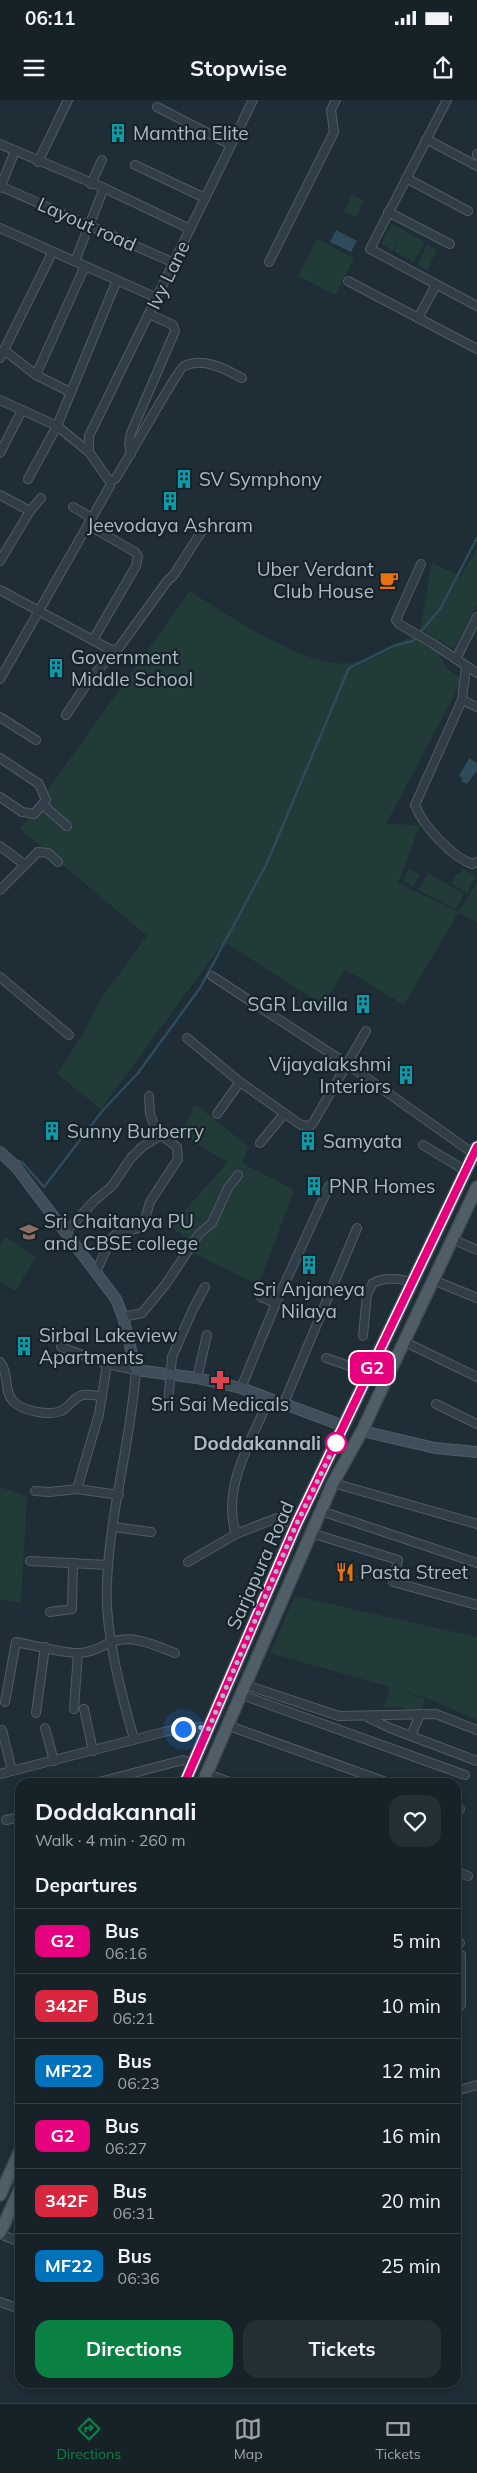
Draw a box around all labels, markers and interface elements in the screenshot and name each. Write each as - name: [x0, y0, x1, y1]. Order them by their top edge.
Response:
- text: 06:11: [25, 6, 75, 30]
- icon: menu: [20, 54, 48, 82]
- text: Stopwise: [190, 54, 287, 82]
- icon: share: [429, 54, 457, 82]
- place label: Mamtha Elite: [133, 121, 249, 145]
- building icon: Mamtha Elite: [107, 122, 129, 144]
- street label: Layout road: [34, 192, 140, 256]
- street label: Ivy Lane: [141, 237, 195, 313]
- place label: SV Symphony: [199, 467, 322, 491]
- building icon: SV Symphony: [173, 468, 195, 490]
- building icon: Jeevodaya Ashram: [159, 490, 181, 512]
- place label: Jeevodaya Ashram: [87, 513, 253, 537]
- place label: Uber Verdant Club House: [257, 557, 374, 603]
- cafe icon: Uber Verdant Club House: [378, 569, 400, 591]
- place label: Government Middle School: [71, 645, 193, 691]
- building icon: Government Middle School: [45, 657, 67, 679]
- place label: SGR Lavilla: [247, 992, 348, 1016]
- building icon: SGR Lavilla: [352, 993, 374, 1015]
- place label: Vijayalakshmi Interiors: [269, 1052, 391, 1098]
- building icon: Vijayalakshmi Interiors: [395, 1064, 417, 1086]
- place label: Sunny Burberry: [67, 1119, 204, 1143]
- building icon: Sunny Burberry: [41, 1120, 63, 1142]
- place label: Samyata: [323, 1129, 402, 1153]
- building icon: Samyata: [297, 1130, 319, 1152]
- place label: PNR Homes: [329, 1174, 436, 1198]
- building icon: PNR Homes: [303, 1175, 325, 1197]
- place label: Sri Chaitanya PU and CBSE college: [44, 1209, 198, 1255]
- school or university icon: Sri Chaitanya PU and CBSE college: [18, 1221, 40, 1243]
- building icon: Sri Anjaneya Nilaya: [298, 1254, 320, 1276]
- place label: Sri Anjaneya Nilaya: [253, 1277, 365, 1323]
- place label: Sirbal Lakeview Apartments: [39, 1323, 177, 1369]
- building icon: Sirbal Lakeview Apartments: [13, 1335, 35, 1357]
- line badge: G2: [350, 1352, 394, 1384]
- text: G2: [360, 1356, 384, 1379]
- pharmacy icon: Sri Sai Medicals: [209, 1369, 231, 1391]
- place label: Sri Sai Medicals: [151, 1392, 289, 1416]
- place label: Doddakannali: [193, 1431, 321, 1455]
- marker: Doddakannali: [325, 1432, 347, 1454]
- street label: Sarjapura Road: [221, 1497, 299, 1633]
- place label: Pasta Street: [360, 1560, 469, 1584]
- restaurant icon: Pasta Street: [334, 1561, 356, 1583]
- your location: [171, 1717, 196, 1742]
- button: heart: [389, 1795, 441, 1847]
- text: Doddakannali: [35, 1796, 197, 1826]
- text: Walk · 4 min · 260 m: [35, 1830, 186, 1850]
- text: Departures: [35, 1873, 137, 1897]
- text: Bus: [105, 1919, 139, 1943]
- text: G2: [50, 1929, 75, 1952]
- text: 5 min: [392, 1929, 441, 1953]
- text: 06:16: [105, 1943, 147, 1963]
- text: Bus: [113, 1984, 147, 2008]
- text: 342F: [45, 1994, 88, 2017]
- text: 10 min: [381, 1994, 441, 2018]
- text: 06:21: [113, 2008, 155, 2028]
- text: Bus: [118, 2049, 152, 2073]
- text: MF22: [45, 2059, 93, 2082]
- text: 12 min: [381, 2059, 441, 2083]
- text: 06:23: [118, 2073, 160, 2093]
- text: Bus: [105, 2114, 139, 2138]
- text: G2: [50, 2124, 75, 2147]
- text: 16 min: [381, 2124, 441, 2148]
- text: 06:27: [105, 2138, 147, 2158]
- text: Bus: [113, 2179, 147, 2203]
- text: 342F: [45, 2189, 88, 2212]
- text: 20 min: [381, 2189, 441, 2213]
- text: 06:31: [113, 2203, 155, 2223]
- text: Bus: [118, 2244, 152, 2268]
- text: MF22: [45, 2254, 93, 2277]
- text: 25 min: [381, 2254, 441, 2278]
- text: 06:36: [118, 2268, 160, 2288]
- button: Directions: [35, 2320, 233, 2378]
- button: Tickets: [243, 2320, 441, 2378]
- tab: Directions: [56, 2415, 121, 2463]
- tab: Map: [234, 2415, 263, 2463]
- tab: Tickets: [375, 2415, 421, 2463]

